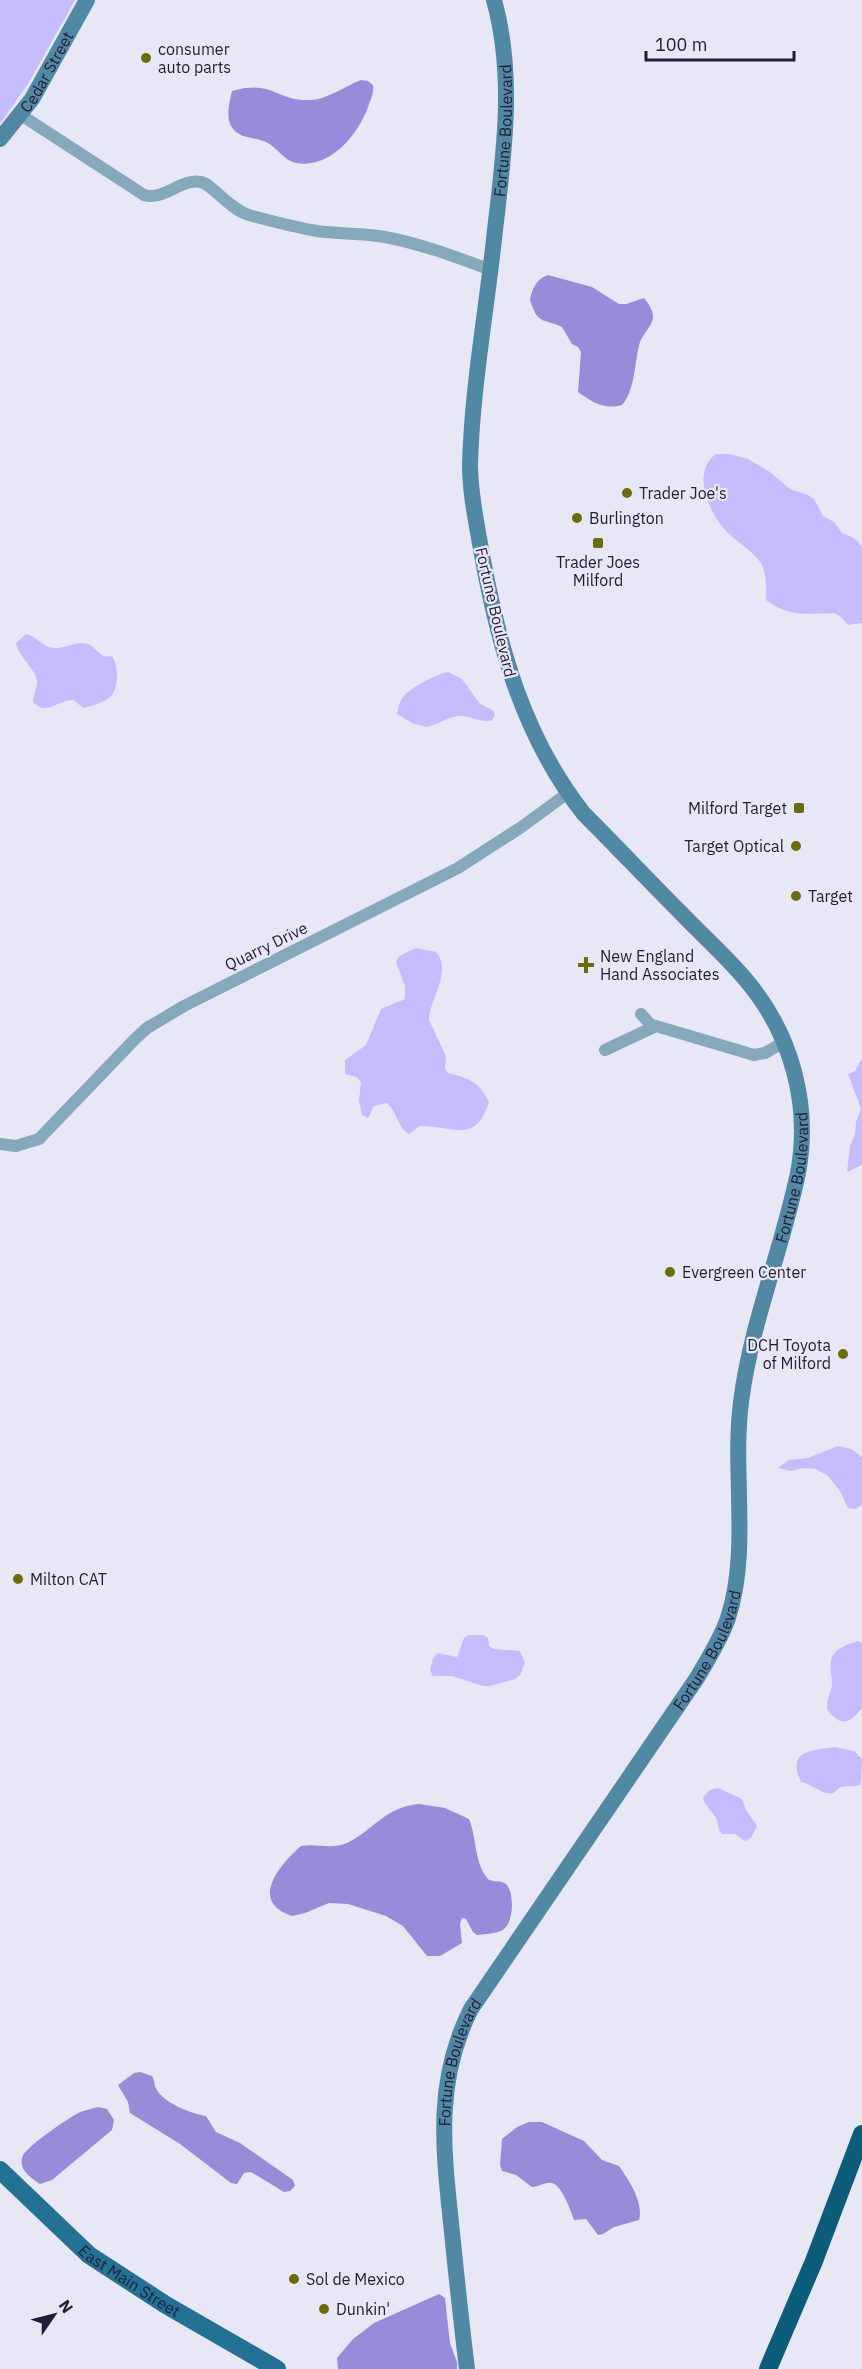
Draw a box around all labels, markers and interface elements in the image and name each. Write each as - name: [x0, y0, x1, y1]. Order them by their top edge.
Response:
- scale bar: [646, 24, 794, 62]
- street label: Cedar Street: [15, 28, 78, 116]
- text: 100 m: [655, 33, 707, 56]
- place label: consumer auto parts: [158, 39, 231, 77]
- marker: consumer auto parts: [139, 51, 153, 65]
- street label: Fortune Boulevard: [489, 64, 516, 198]
- place label: Trader Joe's: [639, 483, 727, 503]
- marker: Trader Joe's: [620, 486, 634, 500]
- place label: Burlington: [589, 508, 664, 528]
- marker: Burlington: [570, 511, 584, 525]
- marker: Trader Joes Milford: [591, 536, 605, 550]
- street label: Fortune Boulevard: [471, 545, 521, 679]
- place label: Trader Joes Milford: [556, 552, 640, 590]
- place label: Milford Target: [688, 798, 787, 818]
- marker: Milford Target: [792, 801, 806, 815]
- place label: Target Optical: [684, 836, 784, 856]
- marker: Target Optical: [789, 839, 803, 853]
- place label: Target: [808, 886, 853, 906]
- marker: Target: [789, 889, 803, 903]
- street label: Quarry Drive: [221, 917, 311, 975]
- place label: New England Hand Associates: [600, 946, 719, 984]
- marker: New England Hand Associates: [577, 956, 595, 974]
- street label: Fortune Boulevard: [771, 1111, 812, 1245]
- place label: Evergreen Center: [682, 1262, 806, 1282]
- marker: Evergreen Center: [663, 1265, 677, 1279]
- place label: DCH Toyota of Milford: [747, 1335, 831, 1373]
- marker: DCH Toyota of Milford: [836, 1347, 850, 1361]
- place label: Milton CAT: [30, 1569, 107, 1589]
- marker: Milton CAT: [11, 1572, 25, 1586]
- street label: Fortune Boulevard: [668, 1588, 745, 1714]
- street label: Fortune Boulevard: [434, 1994, 485, 2127]
- street label: East Main Street: [74, 2240, 184, 2321]
- place label: Sol de Mexico: [306, 2269, 405, 2289]
- marker: Sol de Mexico: [287, 2272, 301, 2286]
- north arrow: [24, 2285, 84, 2345]
- text: N: [55, 2296, 78, 2317]
- place label: Dunkin': [336, 2299, 390, 2319]
- marker: Dunkin': [317, 2302, 331, 2316]

